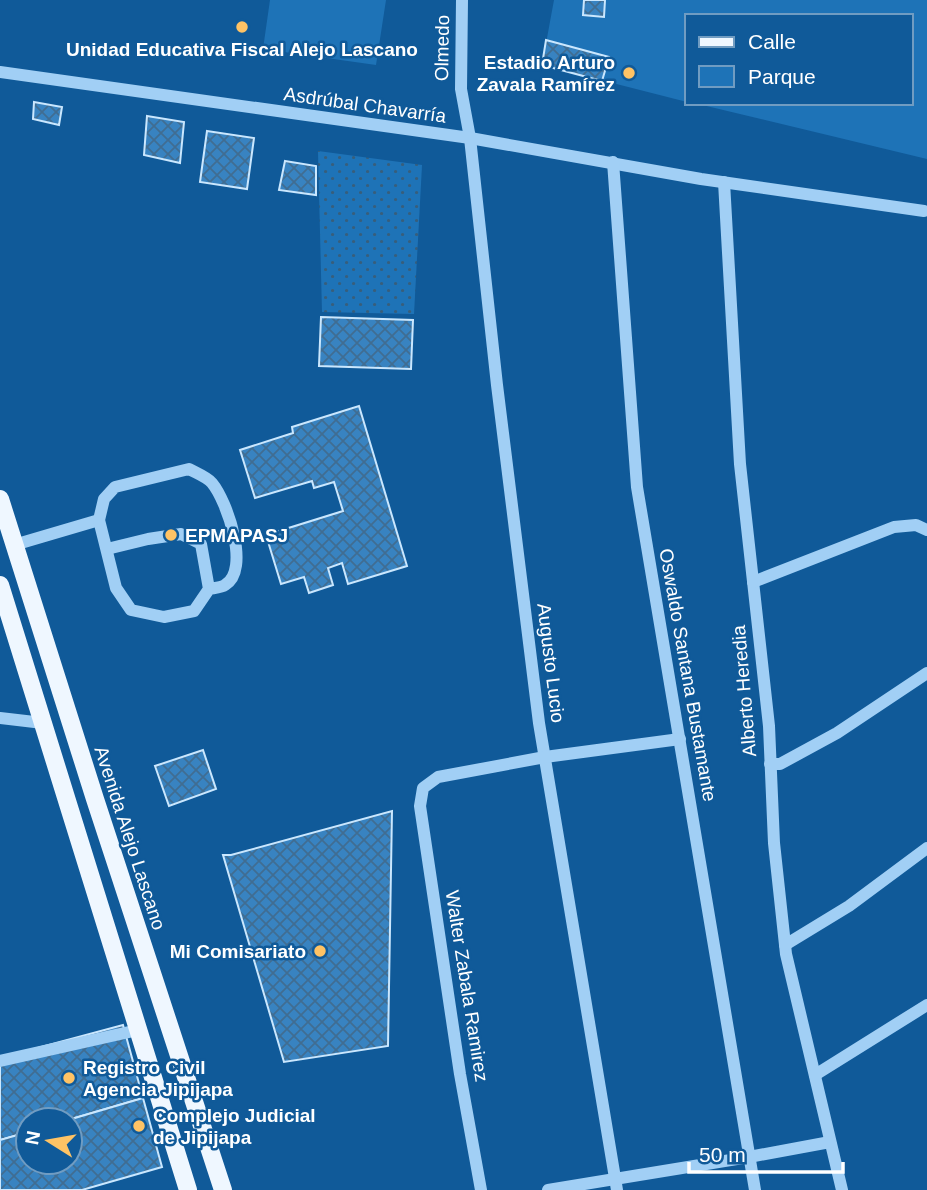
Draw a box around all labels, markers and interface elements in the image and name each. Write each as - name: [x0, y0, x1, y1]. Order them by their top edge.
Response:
- legend: [685, 14, 913, 105]
- street label: Olmedo: [431, 15, 453, 81]
- marker: Unidad Educativa Fiscal Alejo Lascano: [234, 19, 250, 35]
- text: Calle: [748, 30, 796, 53]
- place label: Unidad Educativa Fiscal Alejo Lascano: [66, 39, 418, 60]
- place label: Estadio Arturo Zavala Ramírez: [477, 52, 615, 95]
- marker: Estadio Arturo Zavala Ramírez: [621, 65, 637, 81]
- text: Parque: [748, 65, 816, 88]
- street label: Asdrúbal Chavarría: [282, 83, 448, 127]
- place label: EPMAPASJ: [185, 525, 288, 546]
- marker: EPMAPASJ: [163, 527, 179, 543]
- street label: Oswaldo Santana Bustamante: [655, 547, 721, 803]
- street label: Augusto Lucio: [533, 602, 569, 724]
- street label: Alberto Heredia: [728, 624, 760, 758]
- street label: Avenida Alejo Lascano: [90, 743, 170, 933]
- street label: Walter Zabala Ramirez: [441, 889, 493, 1083]
- place label: Mi Comisariato: [170, 941, 306, 962]
- marker: Mi Comisariato: [312, 943, 328, 959]
- place label: Registro Civil Agencia Jipijapa: [83, 1057, 233, 1100]
- marker: Registro Civil Agencia Jipijapa: [61, 1070, 77, 1086]
- place label: Complejo Judicial de Jipijapa: [153, 1105, 316, 1148]
- north arrow: [14, 1106, 84, 1176]
- marker: Complejo Judicial de Jipijapa: [131, 1118, 147, 1134]
- text: N: [21, 1129, 44, 1147]
- scale bar: [689, 1130, 843, 1174]
- text: 50 m: [699, 1143, 746, 1166]

